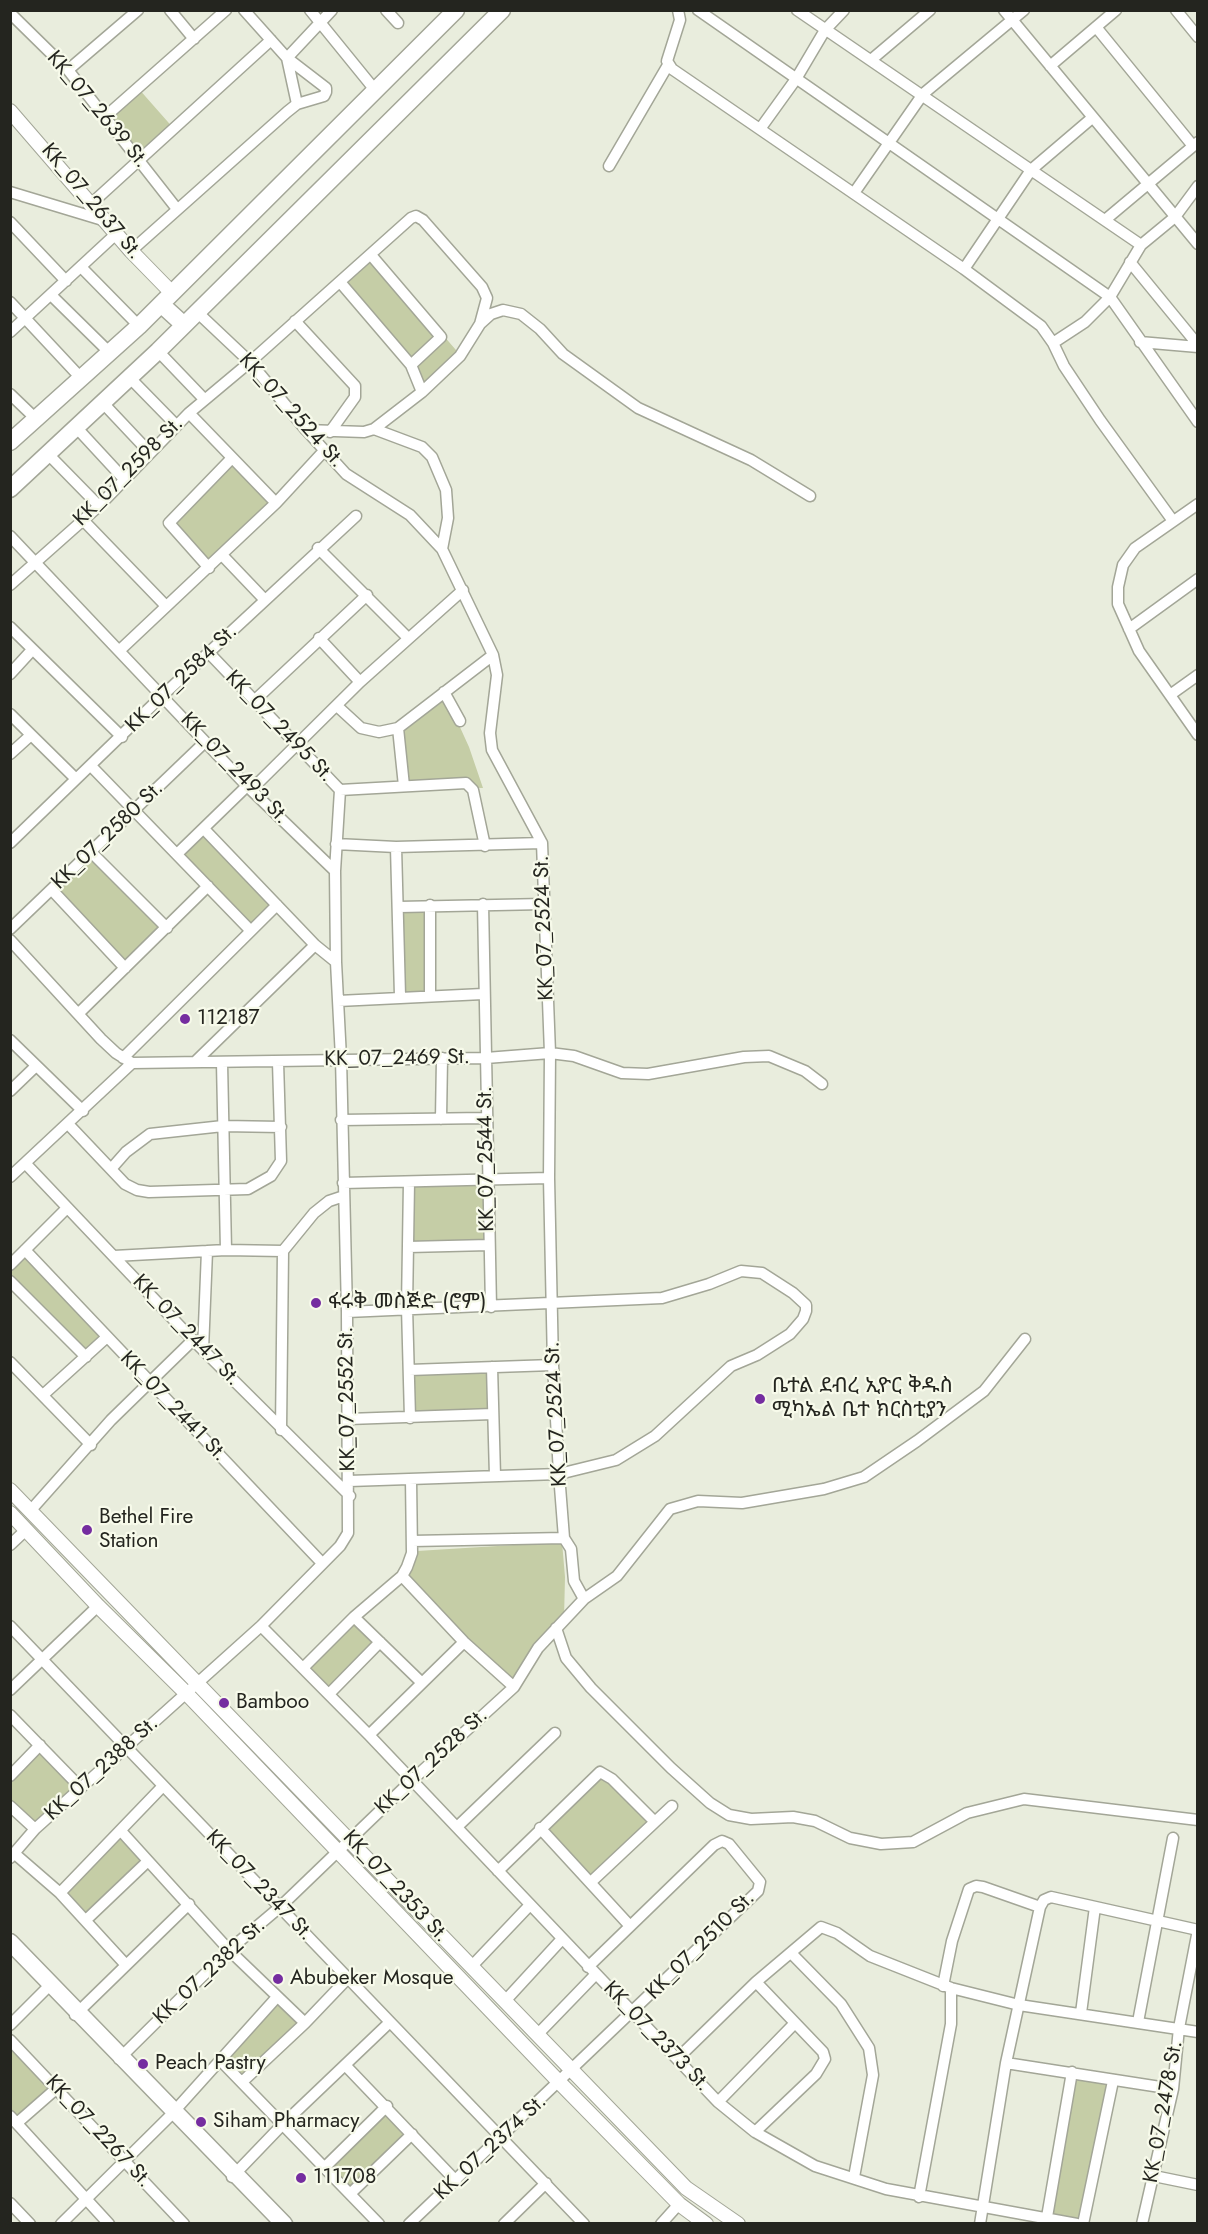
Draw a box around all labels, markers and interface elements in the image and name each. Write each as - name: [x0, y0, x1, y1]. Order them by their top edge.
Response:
- street label: KK_07_2639 St.: [41, 46, 153, 174]
- street label: KK_07_2637 St.: [35, 139, 147, 265]
- street label: KK_07_2524 St.: [233, 349, 349, 473]
- street label: KK_07_2598 St.: [69, 412, 189, 532]
- street label: KK_07_2584 St.: [121, 620, 243, 738]
- street label: KK_07_2495 St.: [219, 666, 339, 788]
- street label: KK_07_2493 St.: [174, 708, 294, 830]
- street label: KK_07_2580 St.: [47, 776, 169, 896]
- street label: KK_07_2524 St.: [530, 855, 560, 1001]
- place label: 112187: [197, 1006, 259, 1032]
- marker: 112187: [178, 1012, 192, 1026]
- street label: KK_07_2469 St.: [324, 1045, 470, 1073]
- street label: KK_07_2544 St.: [473, 1086, 501, 1232]
- street label: KK_07_2447 St.: [127, 1270, 245, 1392]
- place label: ፋሩቅ መስጅድ (ሮም): [328, 1290, 486, 1316]
- marker: ፋሩቅ መስጅድ (ሮም): [309, 1296, 323, 1310]
- street label: KK_07_2552 St.: [334, 1326, 362, 1472]
- street label: KK_07_2524 St.: [541, 1341, 573, 1487]
- street label: KK_07_2441 St.: [114, 1347, 232, 1467]
- place label: ቤተል ደብረ ኢዮር ቅዱስ ሚካኤል ቤተ ክርስቲያን: [772, 1374, 953, 1424]
- marker: ቤተል ደብረ ኢዮር ቅዱስ ሚካኤል ቤተ ክርስቲያን: [753, 1392, 767, 1406]
- place label: Bethel Fire Station: [99, 1505, 193, 1555]
- marker: Bethel Fire Station: [80, 1523, 94, 1537]
- place label: Bamboo: [236, 1690, 309, 1716]
- marker: Bamboo: [217, 1696, 231, 1710]
- street label: KK_07_2528 St.: [370, 1703, 494, 1821]
- street label: KK_07_2388 St.: [40, 1712, 164, 1826]
- street label: KK_07_2347 St.: [200, 1825, 318, 1947]
- street label: KK_07_2353 St.: [337, 1826, 453, 1948]
- street label: KK_07_2510 St.: [641, 1886, 761, 2006]
- street label: KK_07_2382 St.: [149, 1914, 271, 2030]
- place label: Abubeker Mosque: [290, 1966, 454, 1992]
- marker: Abubeker Mosque: [271, 1972, 285, 1986]
- street label: KK_07_2373 St.: [597, 1977, 715, 2097]
- street label: KK_07_2478 St.: [1139, 2039, 1189, 2185]
- place label: Peach Pastry: [155, 2051, 266, 2077]
- marker: Peach Pastry: [136, 2057, 150, 2071]
- street label: KK_07_2267 St.: [40, 2071, 156, 2193]
- street label: KK_07_2374 St.: [430, 2090, 552, 2206]
- place label: Siham Pharmacy: [213, 2109, 359, 2135]
- marker: Siham Pharmacy: [194, 2115, 208, 2129]
- place label: 111708: [313, 2165, 376, 2191]
- marker: 111708: [294, 2171, 308, 2185]

